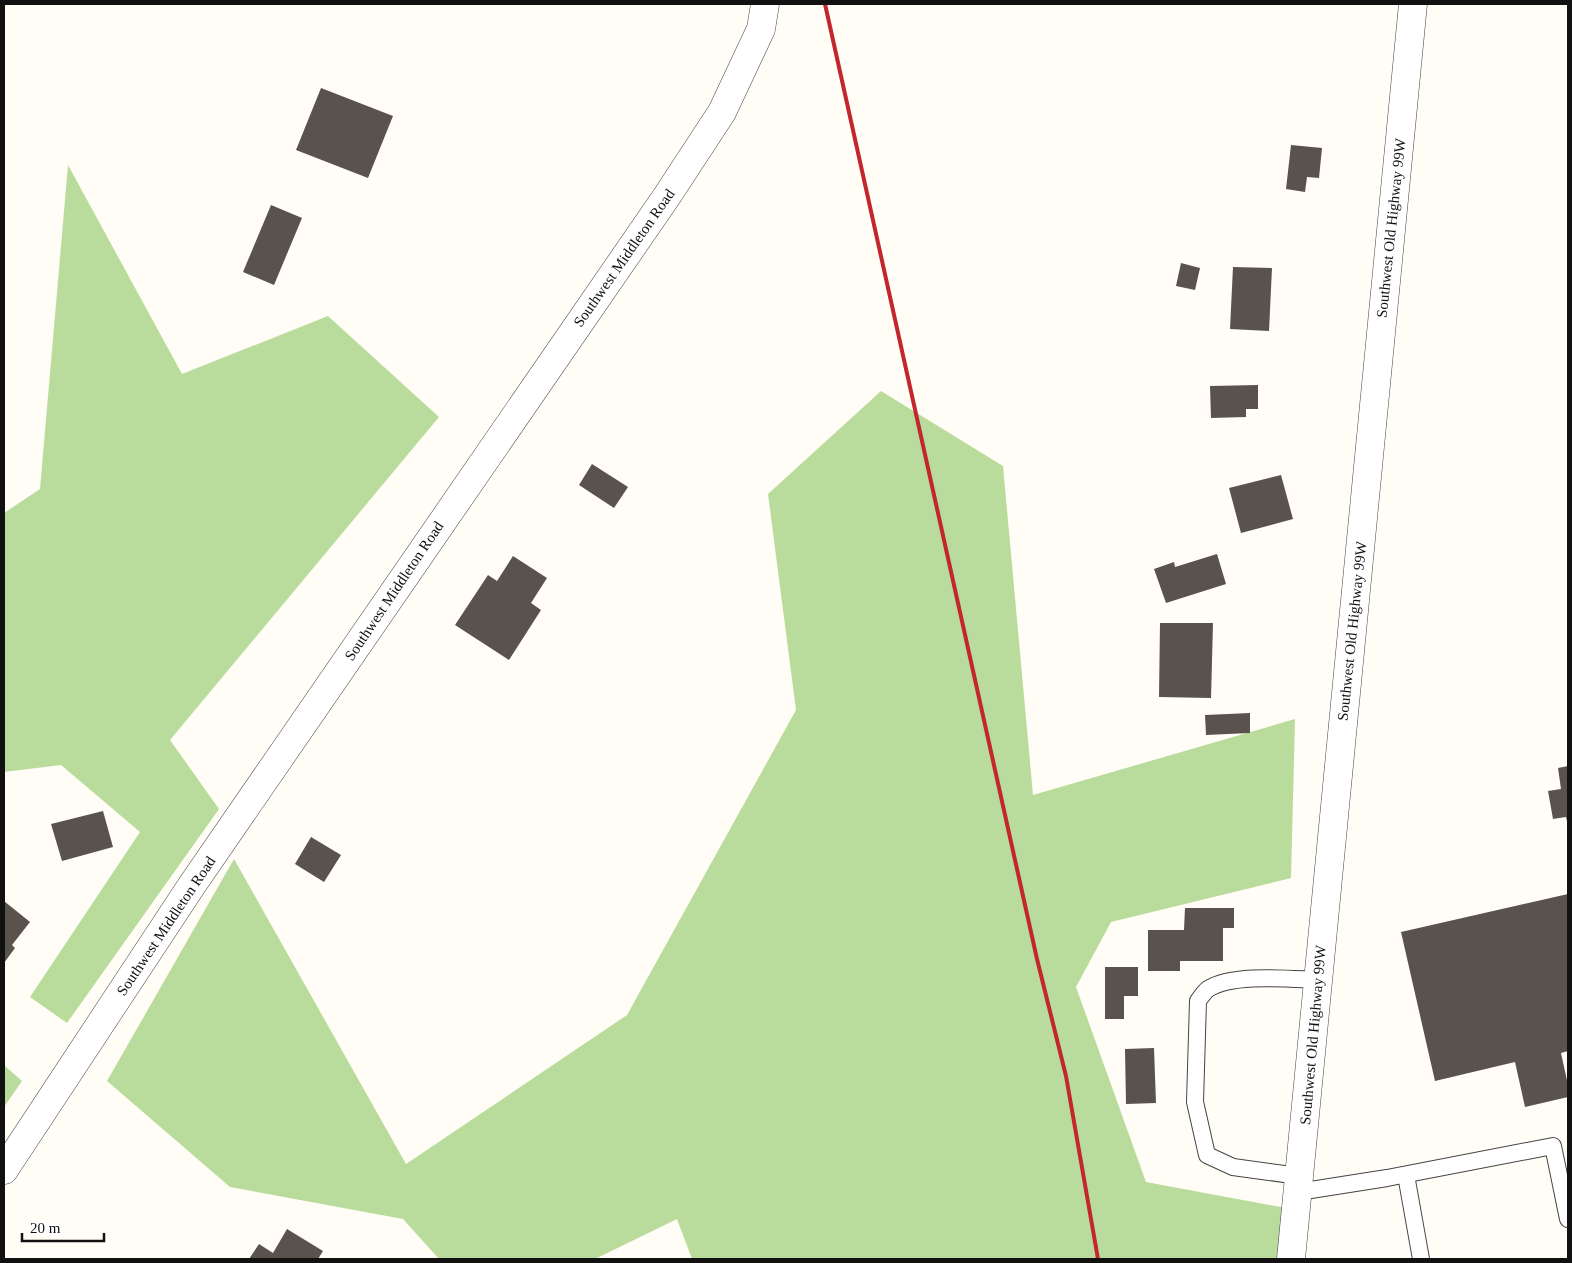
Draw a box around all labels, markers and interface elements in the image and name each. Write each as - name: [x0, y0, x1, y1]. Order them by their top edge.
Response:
- street label: Southwest Old Highway 99W: [1374, 137, 1408, 319]
- street label: Southwest Middleton Road: [570, 186, 678, 330]
- street label: Southwest Middleton Road: [341, 518, 447, 664]
- street label: Southwest Old Highway 99W: [1335, 540, 1369, 722]
- street label: Southwest Middleton Road: [113, 853, 219, 999]
- street label: Southwest Old Highway 99W: [1297, 944, 1329, 1126]
- scale bar: [22, 1210, 105, 1242]
- text: 20 m: [30, 1220, 61, 1236]

